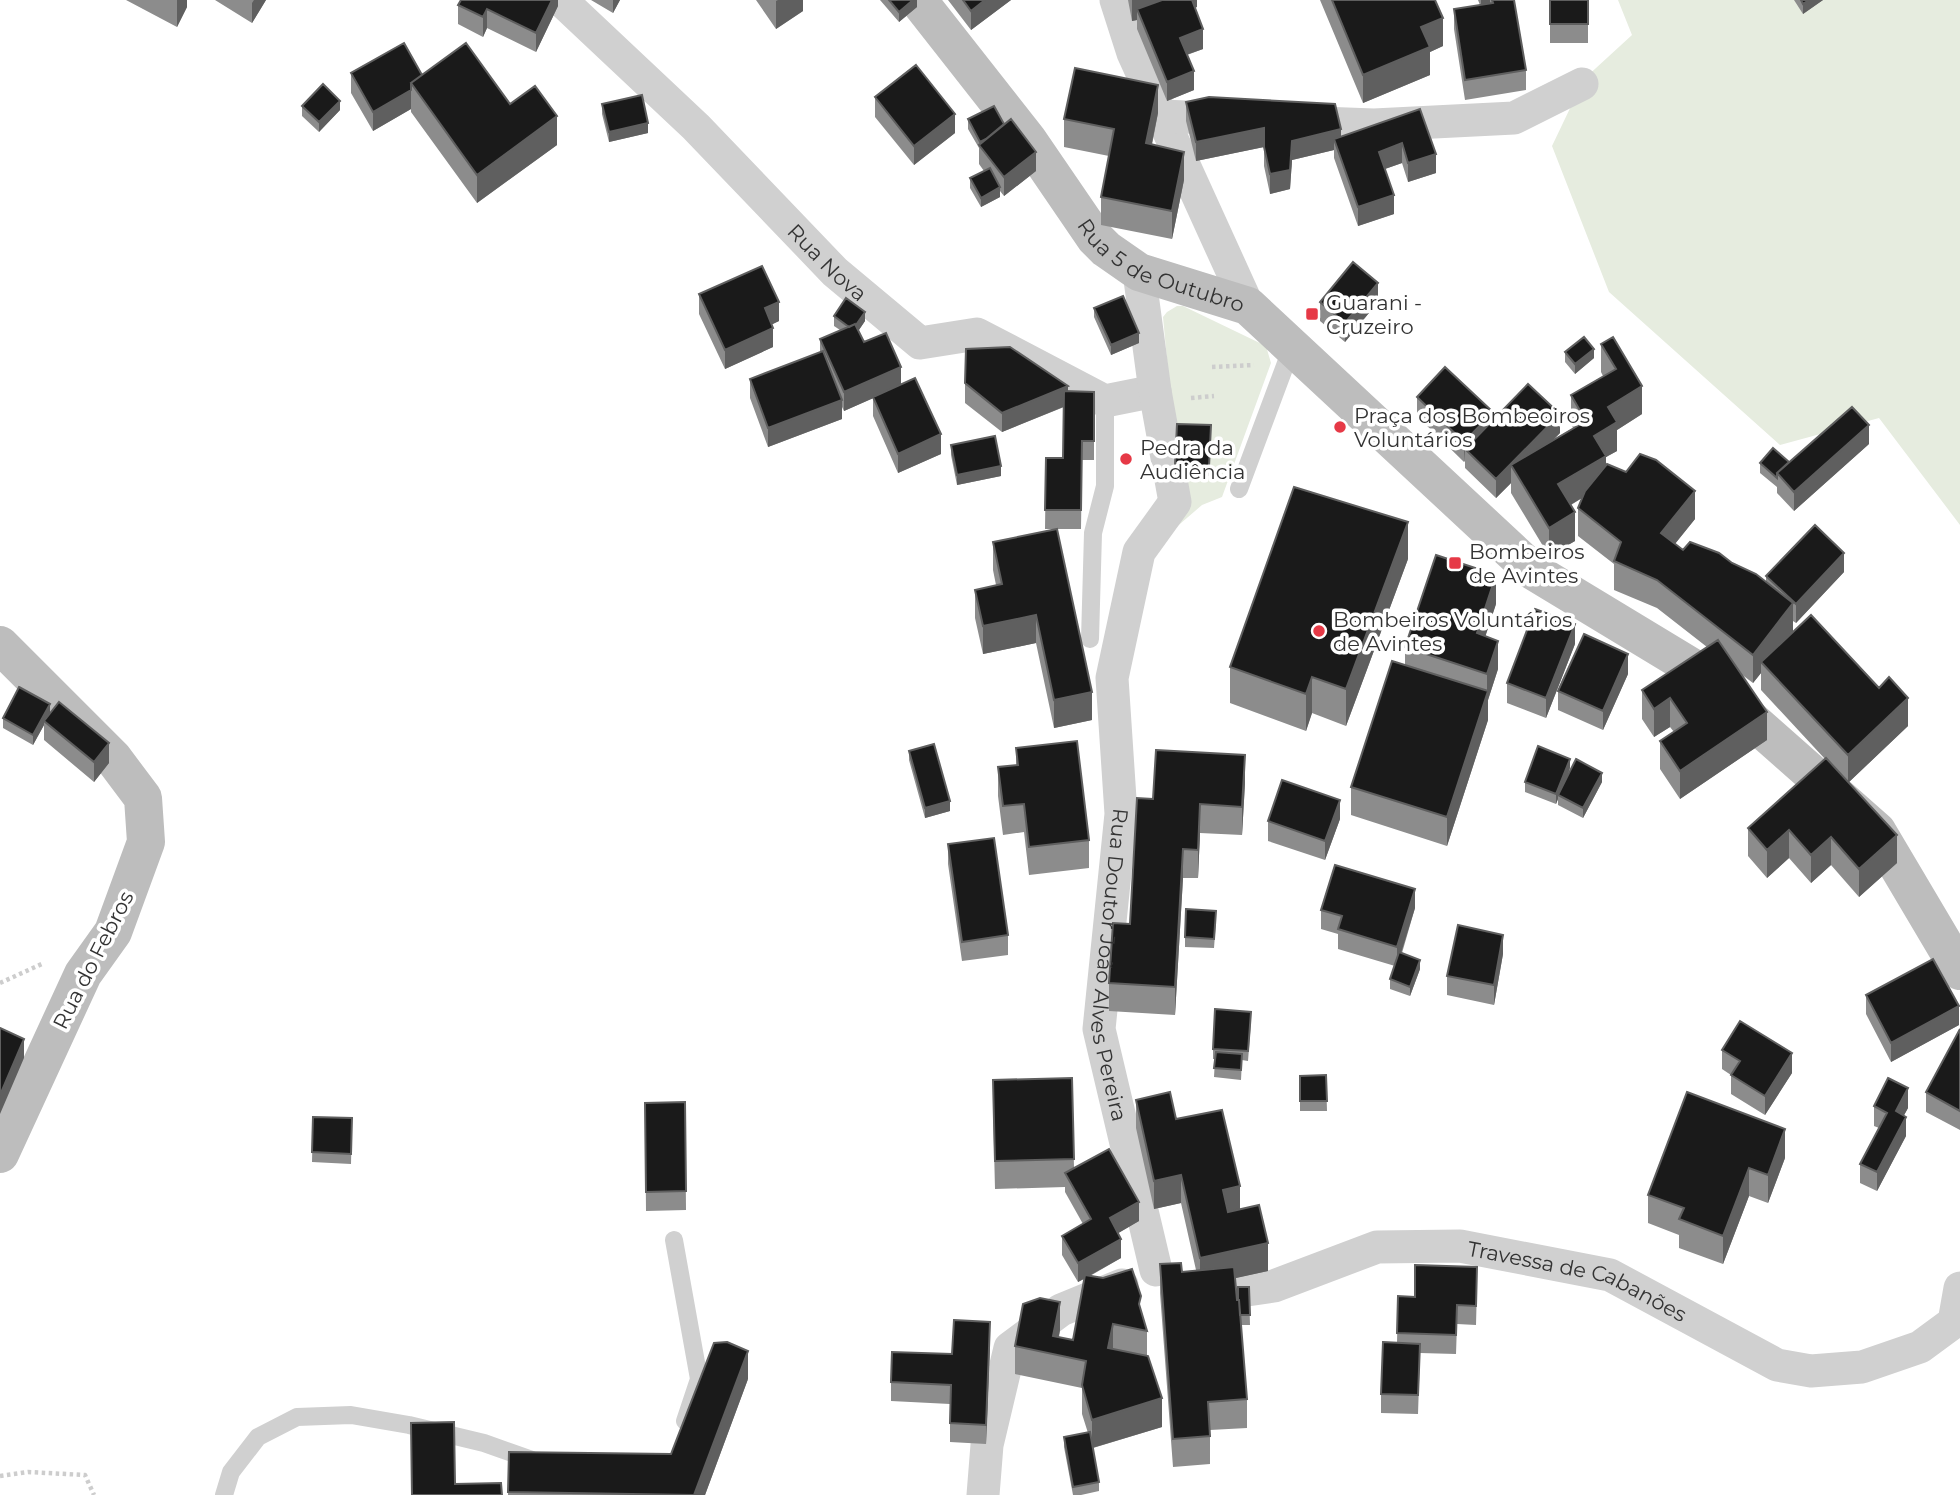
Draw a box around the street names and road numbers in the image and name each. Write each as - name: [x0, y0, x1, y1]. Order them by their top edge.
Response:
- street label: Rua 5 de Outubro: [1073, 213, 1248, 317]
- street label: Rua Nova: [783, 218, 872, 306]
- street label: Rua Doutor João Alves Pereira: [1086, 807, 1134, 1124]
- street label: Rua do Febros: [47, 887, 139, 1033]
- street label: Travessa de Cabanões: [1466, 1235, 1691, 1327]

